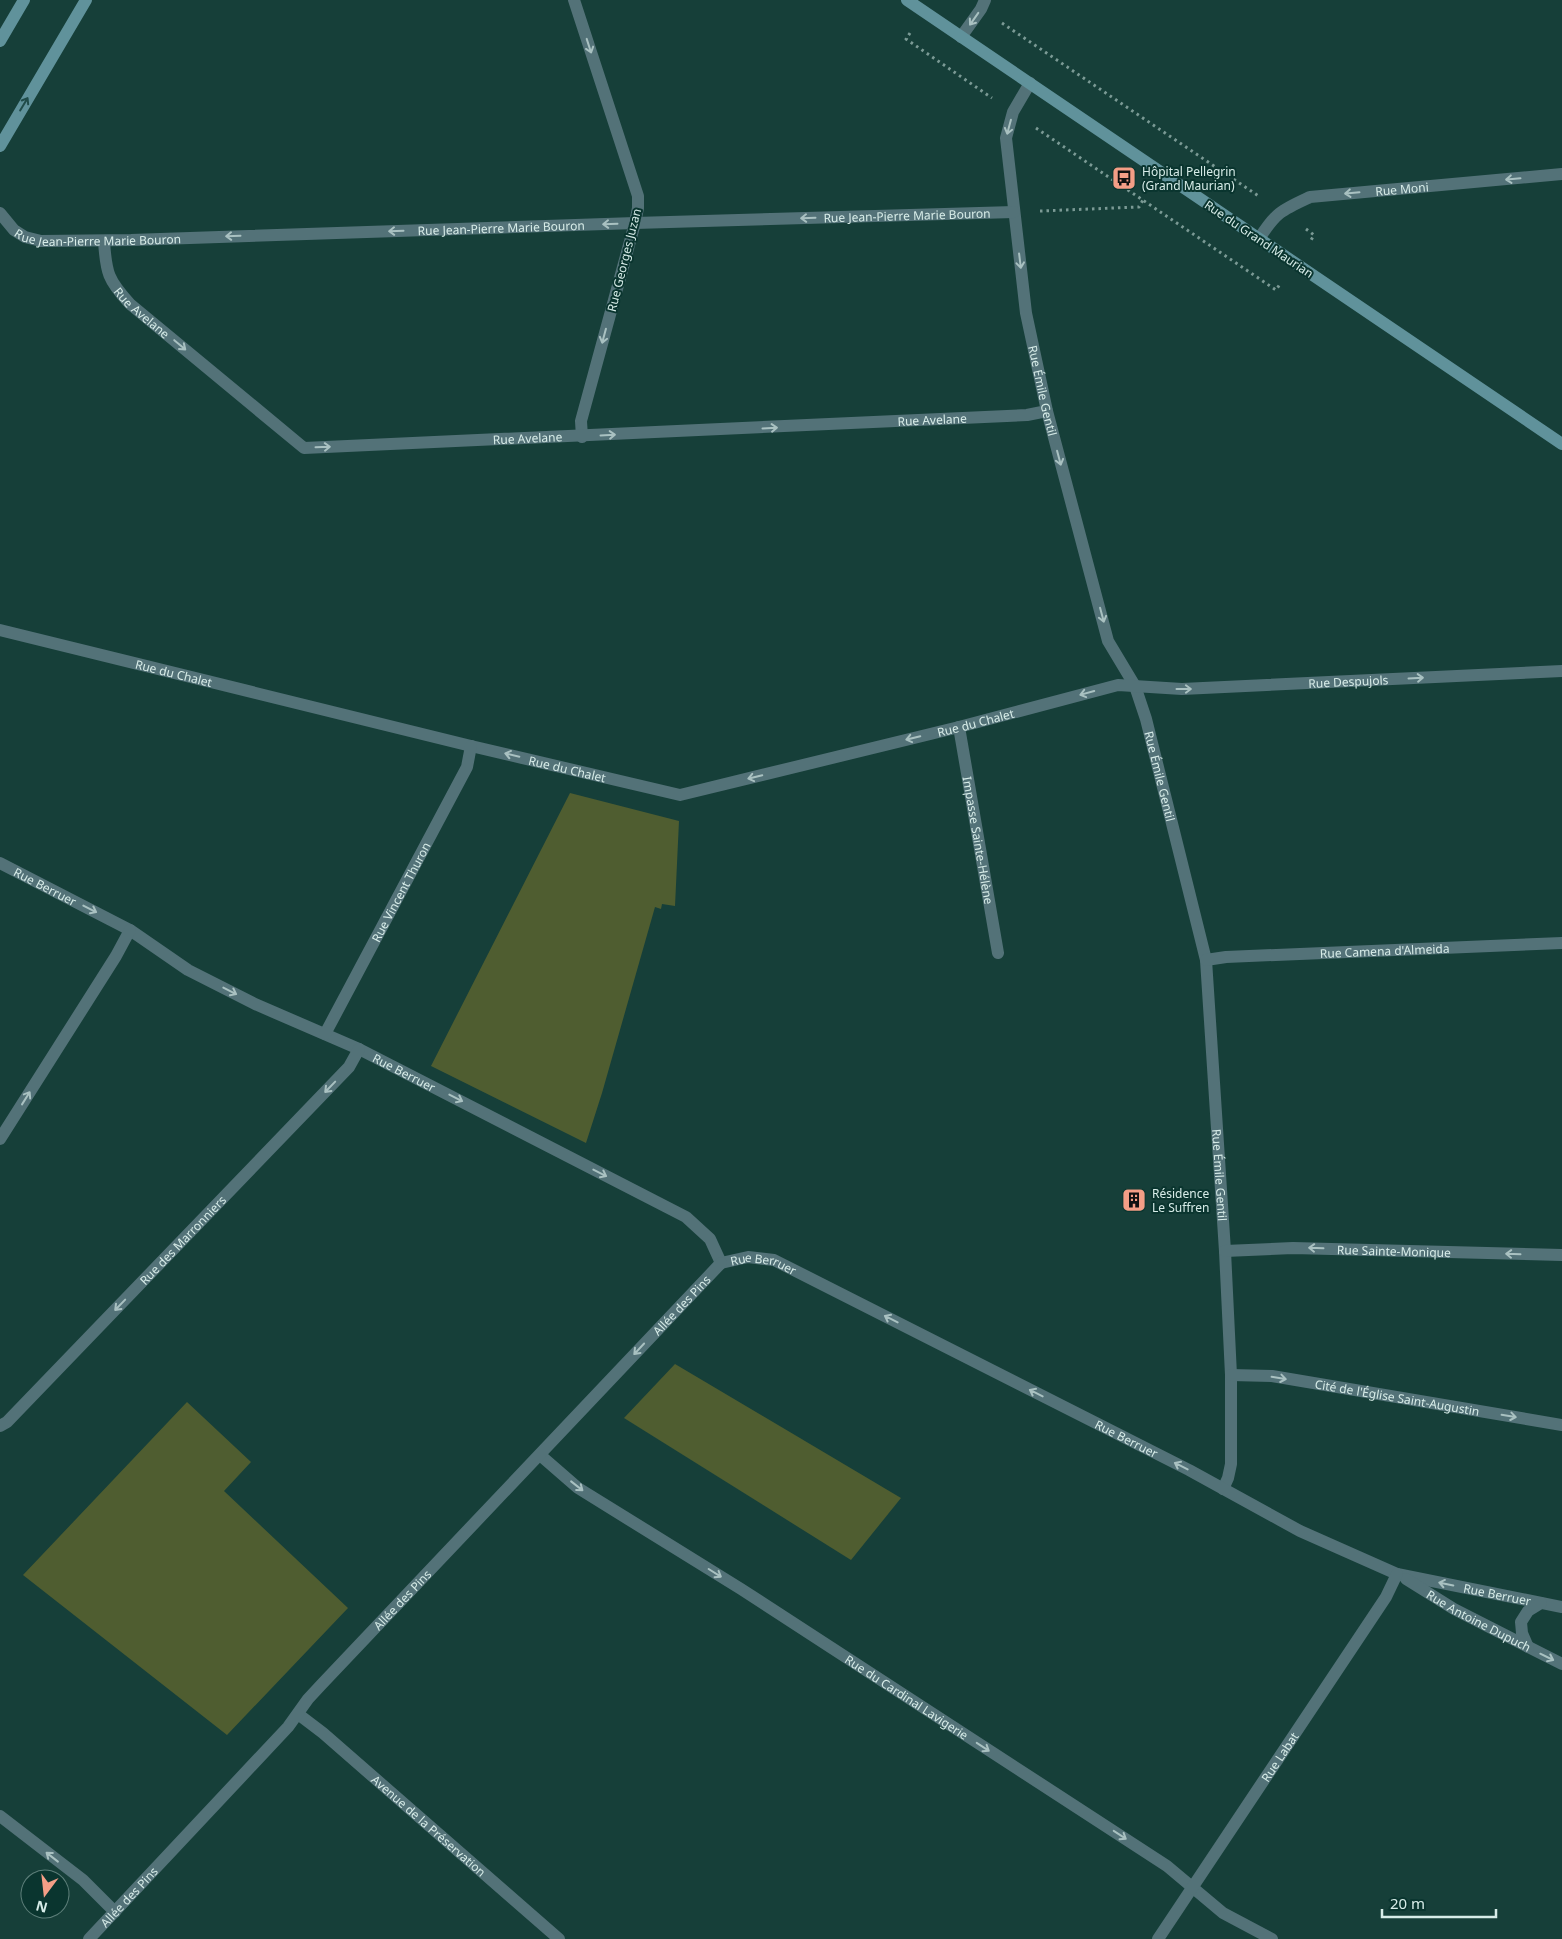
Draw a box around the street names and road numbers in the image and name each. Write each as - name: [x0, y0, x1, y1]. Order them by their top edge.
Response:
- street label: Rue Moni: [1375, 178, 1429, 200]
- street label: Rue du Grand Maurian: [1201, 196, 1317, 282]
- street label: Rue Jean-Pierre Marie Bouron: [823, 204, 991, 226]
- street label: Rue Georges Juzan: [603, 207, 645, 313]
- street label: Rue Jean-Pierre Marie Bouron: [417, 216, 585, 239]
- street label: Rue Jean-Pierre Marie Bouron: [11, 224, 181, 249]
- street label: Rue Avelane: [110, 283, 174, 342]
- street label: Rue Émile Gentil: [1025, 344, 1062, 438]
- street label: Rue Avelane: [897, 409, 967, 429]
- street label: Rue Avelane: [492, 428, 563, 448]
- street label: Rue du Chalet: [134, 655, 215, 691]
- street label: Rue Despujols: [1308, 671, 1389, 692]
- street label: Rue du Chalet: [935, 704, 1016, 741]
- street label: Rue Émile Gentil: [1141, 729, 1180, 823]
- street label: Rue du Chalet: [527, 751, 608, 786]
- street label: Impasse Sainte-Hélène: [959, 775, 998, 906]
- street label: Rue Vincent Thuron: [367, 839, 434, 945]
- street label: Rue Berruer: [11, 863, 80, 910]
- street label: Rue Camena d'Almeida: [1319, 939, 1450, 962]
- street label: Rue Berruer: [370, 1049, 439, 1095]
- street label: Rue Émile Gentil: [1209, 1128, 1232, 1222]
- street label: Rue des Marronniers: [135, 1191, 230, 1288]
- street label: Rue Sainte-Monique: [1337, 1241, 1451, 1261]
- street label: Rue Berruer: [729, 1248, 800, 1279]
- street label: Allée des Pins: [649, 1271, 714, 1339]
- street label: Cité de l'Église Saint-Augustin: [1314, 1375, 1481, 1419]
- street label: Rue Berruer: [1092, 1415, 1161, 1461]
- street label: Allée des Pins: [369, 1566, 435, 1633]
- street label: Rue Berruer: [1462, 1579, 1533, 1609]
- street label: Rue Antoine Dupuch: [1423, 1586, 1534, 1655]
- street label: Rue du Cardinal Lavigerie: [842, 1651, 972, 1743]
- street label: Rue Labat: [1257, 1728, 1303, 1785]
- street label: Avenue de la Préservation: [368, 1771, 490, 1880]
- street label: Allée des Pins: [96, 1863, 161, 1931]

